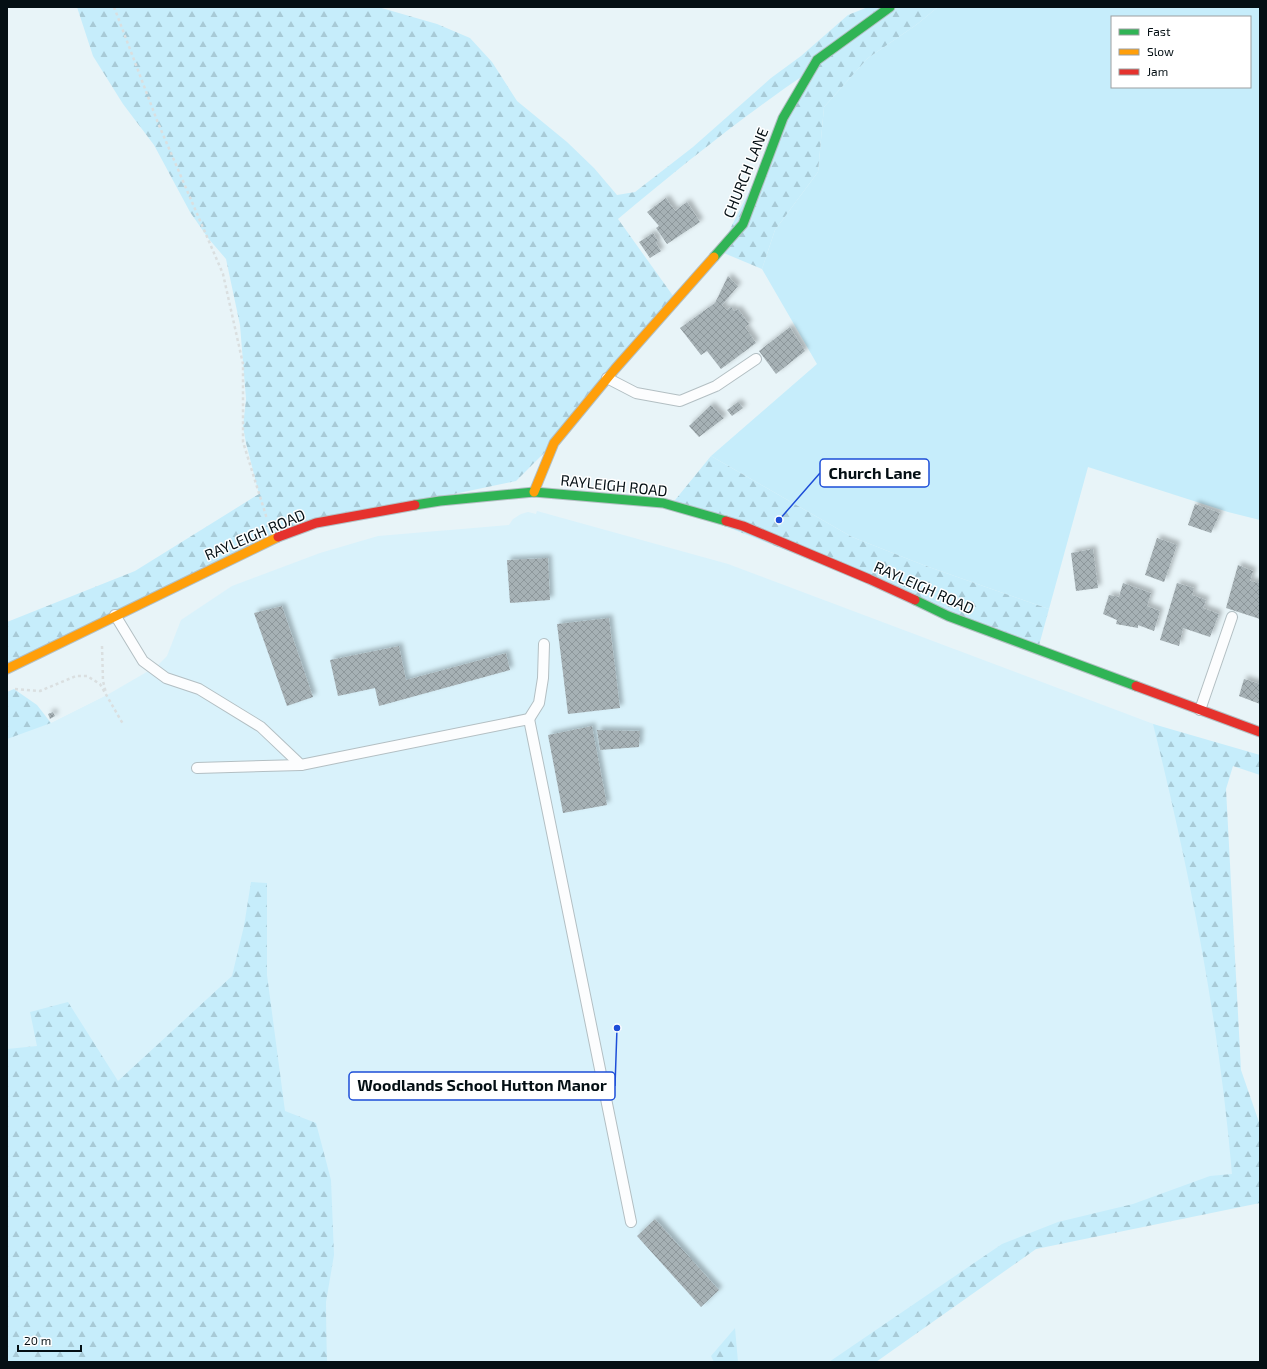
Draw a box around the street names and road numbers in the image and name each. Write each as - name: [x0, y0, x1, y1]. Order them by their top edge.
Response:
- street label: CHURCH LANE: [719, 125, 771, 220]
- street label: RAYLEIGH ROAD: [560, 470, 669, 500]
- street label: RAYLEIGH ROAD: [202, 505, 308, 563]
- street label: RAYLEIGH ROAD: [872, 557, 977, 617]

